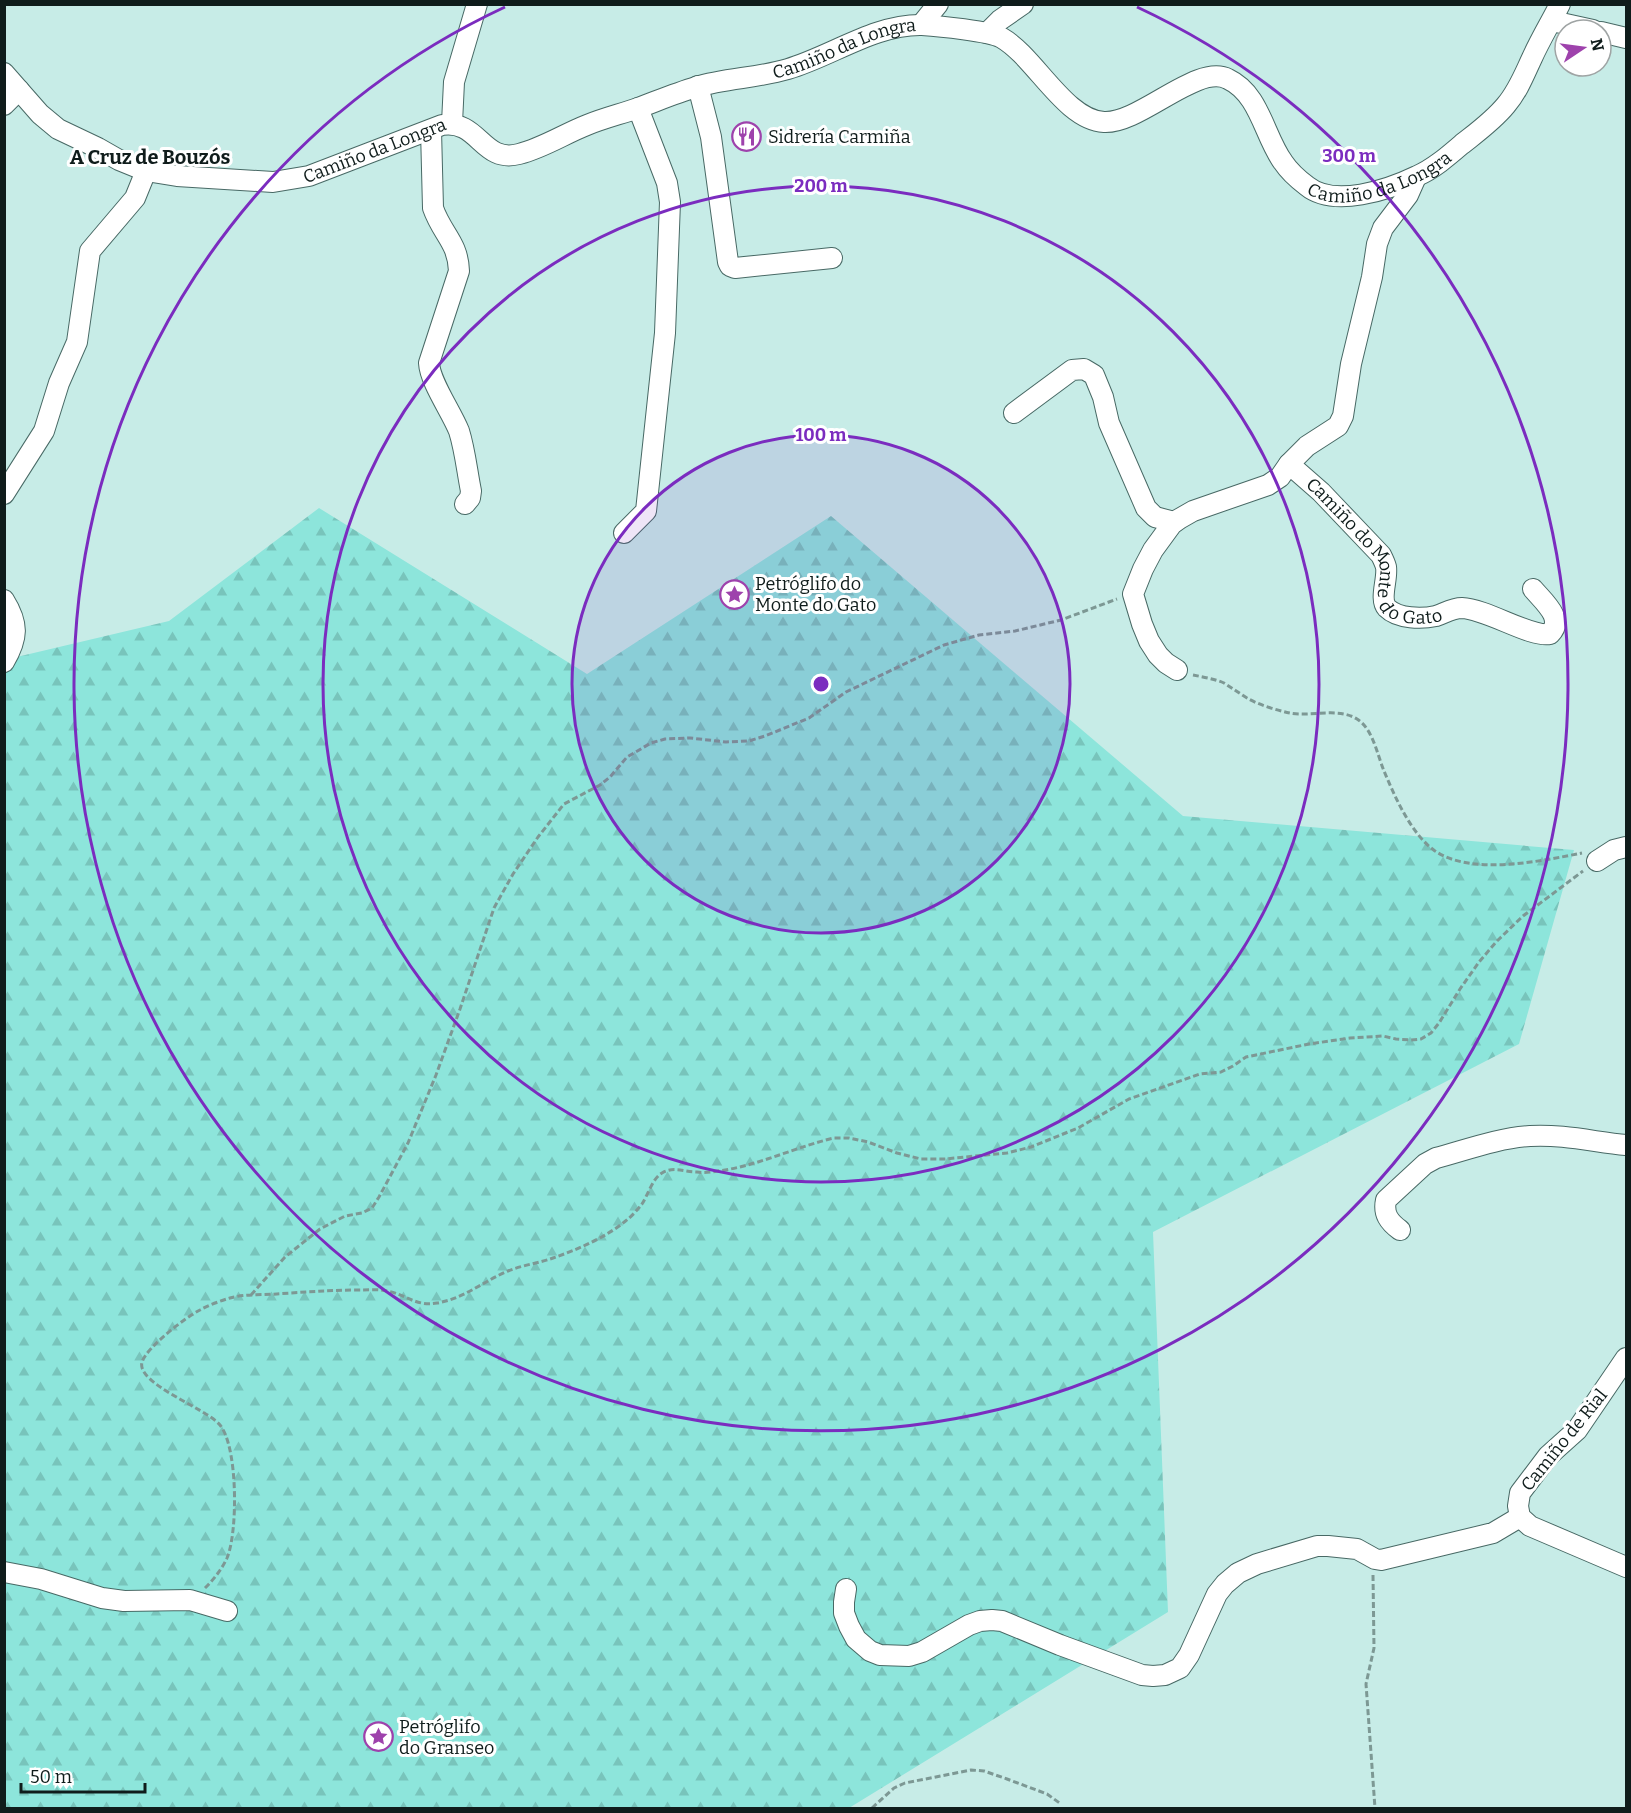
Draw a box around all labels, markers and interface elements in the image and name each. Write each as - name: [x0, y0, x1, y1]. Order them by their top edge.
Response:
- street label: Camiño da Longra: [770, 14, 917, 84]
- north arrow: [1553, 18, 1613, 78]
- text: N: [1586, 37, 1608, 53]
- street label: Camiño da Longra: [300, 113, 449, 188]
- restaurant icon: Sidrería Carmiña: [731, 121, 763, 153]
- place label: Sidrería Carmiña: [768, 126, 911, 148]
- district label: A Cruz de Bouzós: [70, 145, 230, 169]
- text: 300 m: [1322, 145, 1376, 167]
- street label: Camiño da Longra: [1303, 147, 1456, 208]
- text: 200 m: [794, 175, 848, 197]
- text: 100 m: [795, 424, 847, 446]
- street label: Camiño do Monte do Gato: [1302, 473, 1445, 629]
- place label: Petróglifo do Monte do Gato: [755, 573, 876, 616]
- place icon: Petróglifo do Monte do Gato: [718, 578, 750, 610]
- centre of rings: [811, 674, 831, 694]
- street label: Camiño de Rial: [1516, 1385, 1612, 1495]
- place label: Petróglifo do Granseo: [399, 1716, 494, 1759]
- place icon: Petróglifo do Granseo: [362, 1721, 394, 1753]
- scale bar: [21, 1756, 146, 1794]
- text: 50 m: [30, 1766, 72, 1788]

